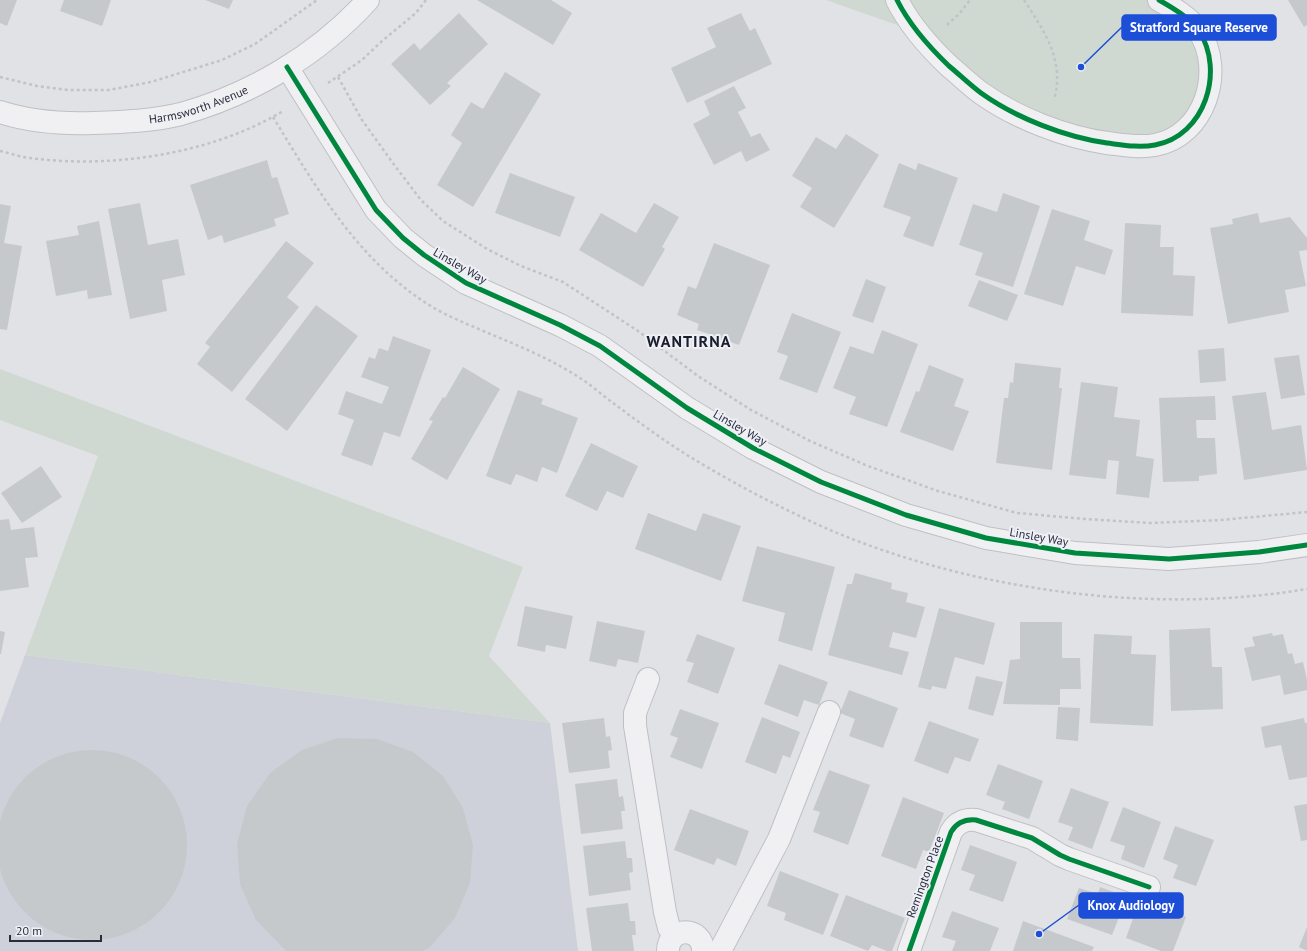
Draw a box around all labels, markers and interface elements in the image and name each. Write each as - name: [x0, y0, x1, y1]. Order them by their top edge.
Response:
- callout: Stratford Square Reserve: [1122, 15, 1276, 40]
- text: Stratford Square Reserve: [1130, 19, 1268, 36]
- street label: Harmsworth Avenue: [148, 82, 250, 127]
- street label: Linsley Way: [431, 244, 490, 287]
- district label: WANTIRNA: [647, 331, 731, 351]
- street label: Linsley Way: [711, 406, 770, 449]
- street label: Linsley Way: [1008, 524, 1070, 549]
- street label: Remington Place: [903, 834, 946, 920]
- callout: Knox Audiology: [1079, 893, 1183, 918]
- text: Knox Audiology: [1087, 897, 1175, 914]
- scale bar: [10, 917, 101, 943]
- text: 20 m: [16, 923, 42, 938]

